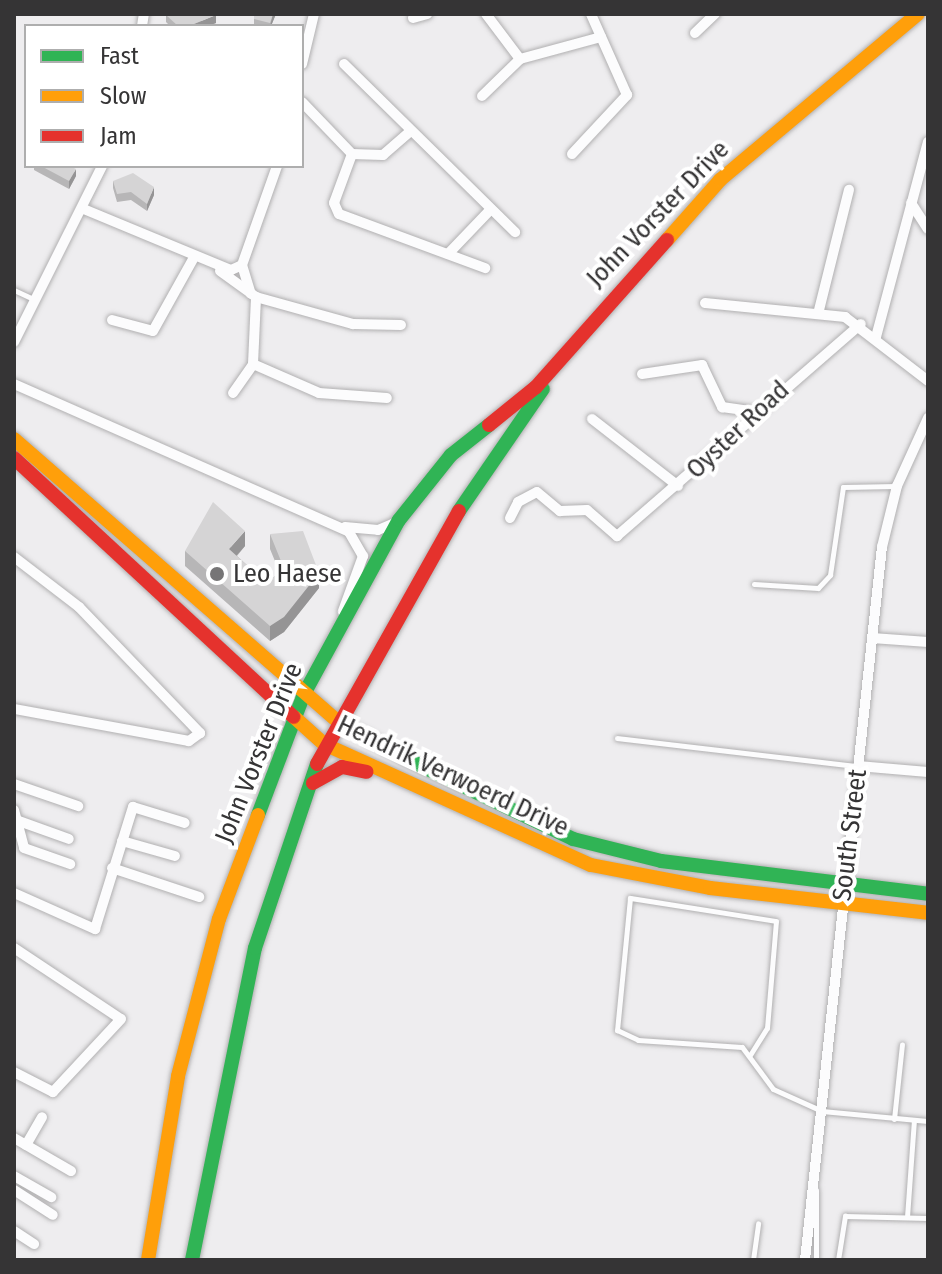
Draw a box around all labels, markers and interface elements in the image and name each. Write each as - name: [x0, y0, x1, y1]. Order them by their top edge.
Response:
- legend: [24, 24, 304, 168]
- text: Fast: [100, 42, 139, 70]
- text: Slow: [100, 82, 146, 110]
- text: Jam: [100, 122, 137, 150]
- street label: John Vorster Drive: [580, 134, 736, 294]
- street label: Oyster Road: [680, 375, 796, 485]
- place label: Leo Haese: [233, 558, 342, 590]
- marker: Leo Haese: [208, 565, 226, 583]
- street label: John Vorster Drive: [209, 658, 309, 848]
- street label: Hendrik Verwoerd Drive: [332, 709, 574, 843]
- street label: South Street: [826, 767, 874, 903]

